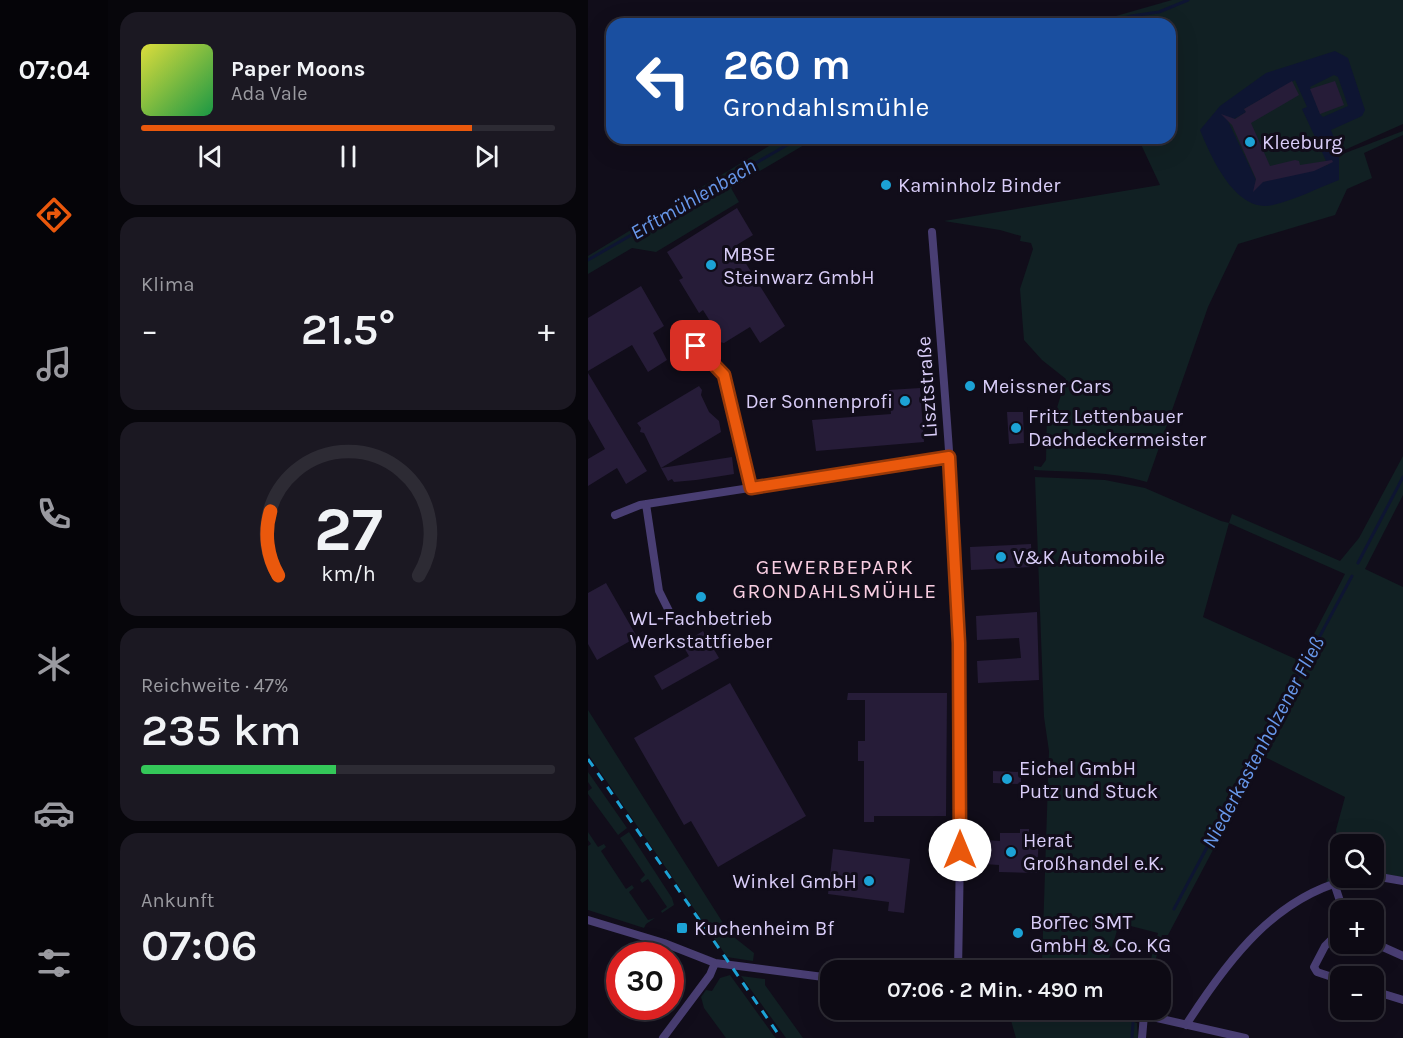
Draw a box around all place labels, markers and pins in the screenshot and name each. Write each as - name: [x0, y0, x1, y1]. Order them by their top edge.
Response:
- place label: Kleeburg: [1262, 131, 1342, 154]
- marker: Kleeburg: [1243, 135, 1257, 149]
- place label: Kaminholz Binder: [898, 174, 1061, 197]
- marker: Kaminholz Binder: [879, 178, 893, 192]
- place label: MBSE Steinwarz GmbH: [723, 243, 875, 289]
- marker: MBSE Steinwarz GmbH: [704, 258, 718, 272]
- pin: [670, 320, 721, 371]
- place label: Meissner Cars: [982, 375, 1112, 398]
- marker: Meissner Cars: [963, 379, 977, 393]
- place label: Der Sonnenprofi: [745, 390, 893, 413]
- marker: Der Sonnenprofi: [898, 394, 912, 408]
- place label: Fritz Lettenbauer Dachdeckermeister: [1028, 405, 1207, 451]
- marker: Fritz Lettenbauer Dachdeckermeister: [1009, 421, 1023, 435]
- place label: V&K Automobile: [1013, 546, 1165, 569]
- marker: V&K Automobile: [994, 550, 1008, 564]
- marker: WL-Fachbetrieb Werkstattfieber: [694, 590, 708, 604]
- place label: WL-Fachbetrieb Werkstattfieber: [630, 607, 773, 653]
- place label: Eichel GmbH Putz und Stuck: [1019, 757, 1158, 803]
- marker: Eichel GmbH Putz und Stuck: [1000, 772, 1014, 786]
- place label: Herat Großhandel e.K.: [1023, 829, 1164, 875]
- marker: Herat Großhandel e.K.: [1004, 845, 1018, 859]
- place label: Winkel GmbH: [732, 870, 857, 893]
- marker: Winkel GmbH: [862, 874, 876, 888]
- place label: BorTec SMT GmbH & Co. KG: [1030, 911, 1171, 957]
- place label: Kuchenheim Bf: [694, 917, 834, 940]
- marker: Kuchenheim Bf: [675, 921, 689, 935]
- marker: BorTec SMT GmbH & Co. KG: [1011, 926, 1025, 940]

